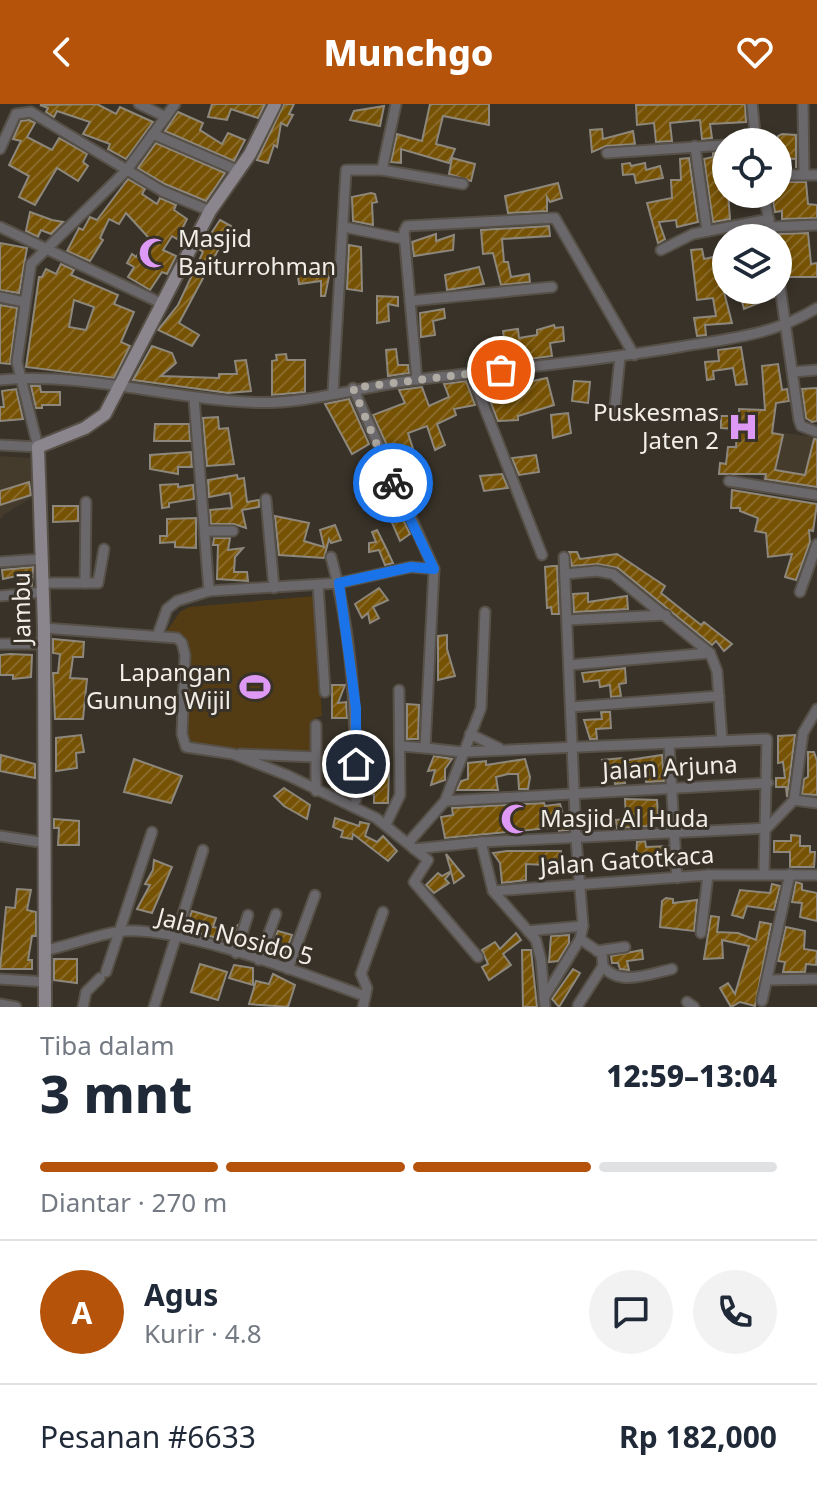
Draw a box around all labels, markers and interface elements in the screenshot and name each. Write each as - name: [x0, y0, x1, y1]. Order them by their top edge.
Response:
- text: Munchgo: [323, 28, 494, 77]
- icon: back: [40, 30, 84, 74]
- icon: heart: [733, 30, 777, 74]
- map controls: [712, 128, 792, 304]
- button: locate: [712, 128, 792, 208]
- place label: Masjid Baiturrohman: [178, 221, 336, 282]
- button: layers: [712, 224, 792, 304]
- mosque icon: Masjid Baiturrohman: [137, 236, 171, 270]
- pin: [467, 336, 535, 404]
- icon: bag: [479, 348, 523, 392]
- place label: Puskesmas Jaten 2: [593, 395, 719, 456]
- hospital icon: Puskesmas Jaten 2: [726, 410, 760, 444]
- courier: [353, 443, 433, 523]
- icon: bike: [371, 461, 415, 505]
- street label: Jambu: [3, 572, 38, 646]
- place label: Lapangan Gunung Wijil: [86, 655, 231, 716]
- sports icon: Lapangan Gunung Wijil: [238, 670, 272, 704]
- pin: [322, 730, 390, 798]
- icon: home: [334, 742, 378, 786]
- street label: Jalan Arjuna: [599, 746, 738, 787]
- place label: Masjid Al Huda: [540, 801, 709, 834]
- mosque icon: Masjid Al Huda: [499, 802, 533, 836]
- street label: Jalan Gatotkaca: [537, 837, 715, 882]
- street label: Jalan Nosido 5: [152, 898, 317, 972]
- text: Tiba dalam: [40, 1027, 175, 1063]
- text: 12:59–13:04: [606, 1055, 777, 1096]
- text: 3 mnt: [40, 1057, 192, 1128]
- text: Diantar · 270 m: [40, 1184, 227, 1220]
- button: chat: [589, 1270, 673, 1354]
- button: phone: [693, 1270, 777, 1354]
- text: Agus: [144, 1274, 218, 1315]
- text: A: [72, 1292, 92, 1333]
- text: Kurir · 4.8: [144, 1315, 262, 1351]
- text: Pesanan #6633: [40, 1416, 256, 1457]
- text: Rp 182,000: [619, 1416, 777, 1457]

